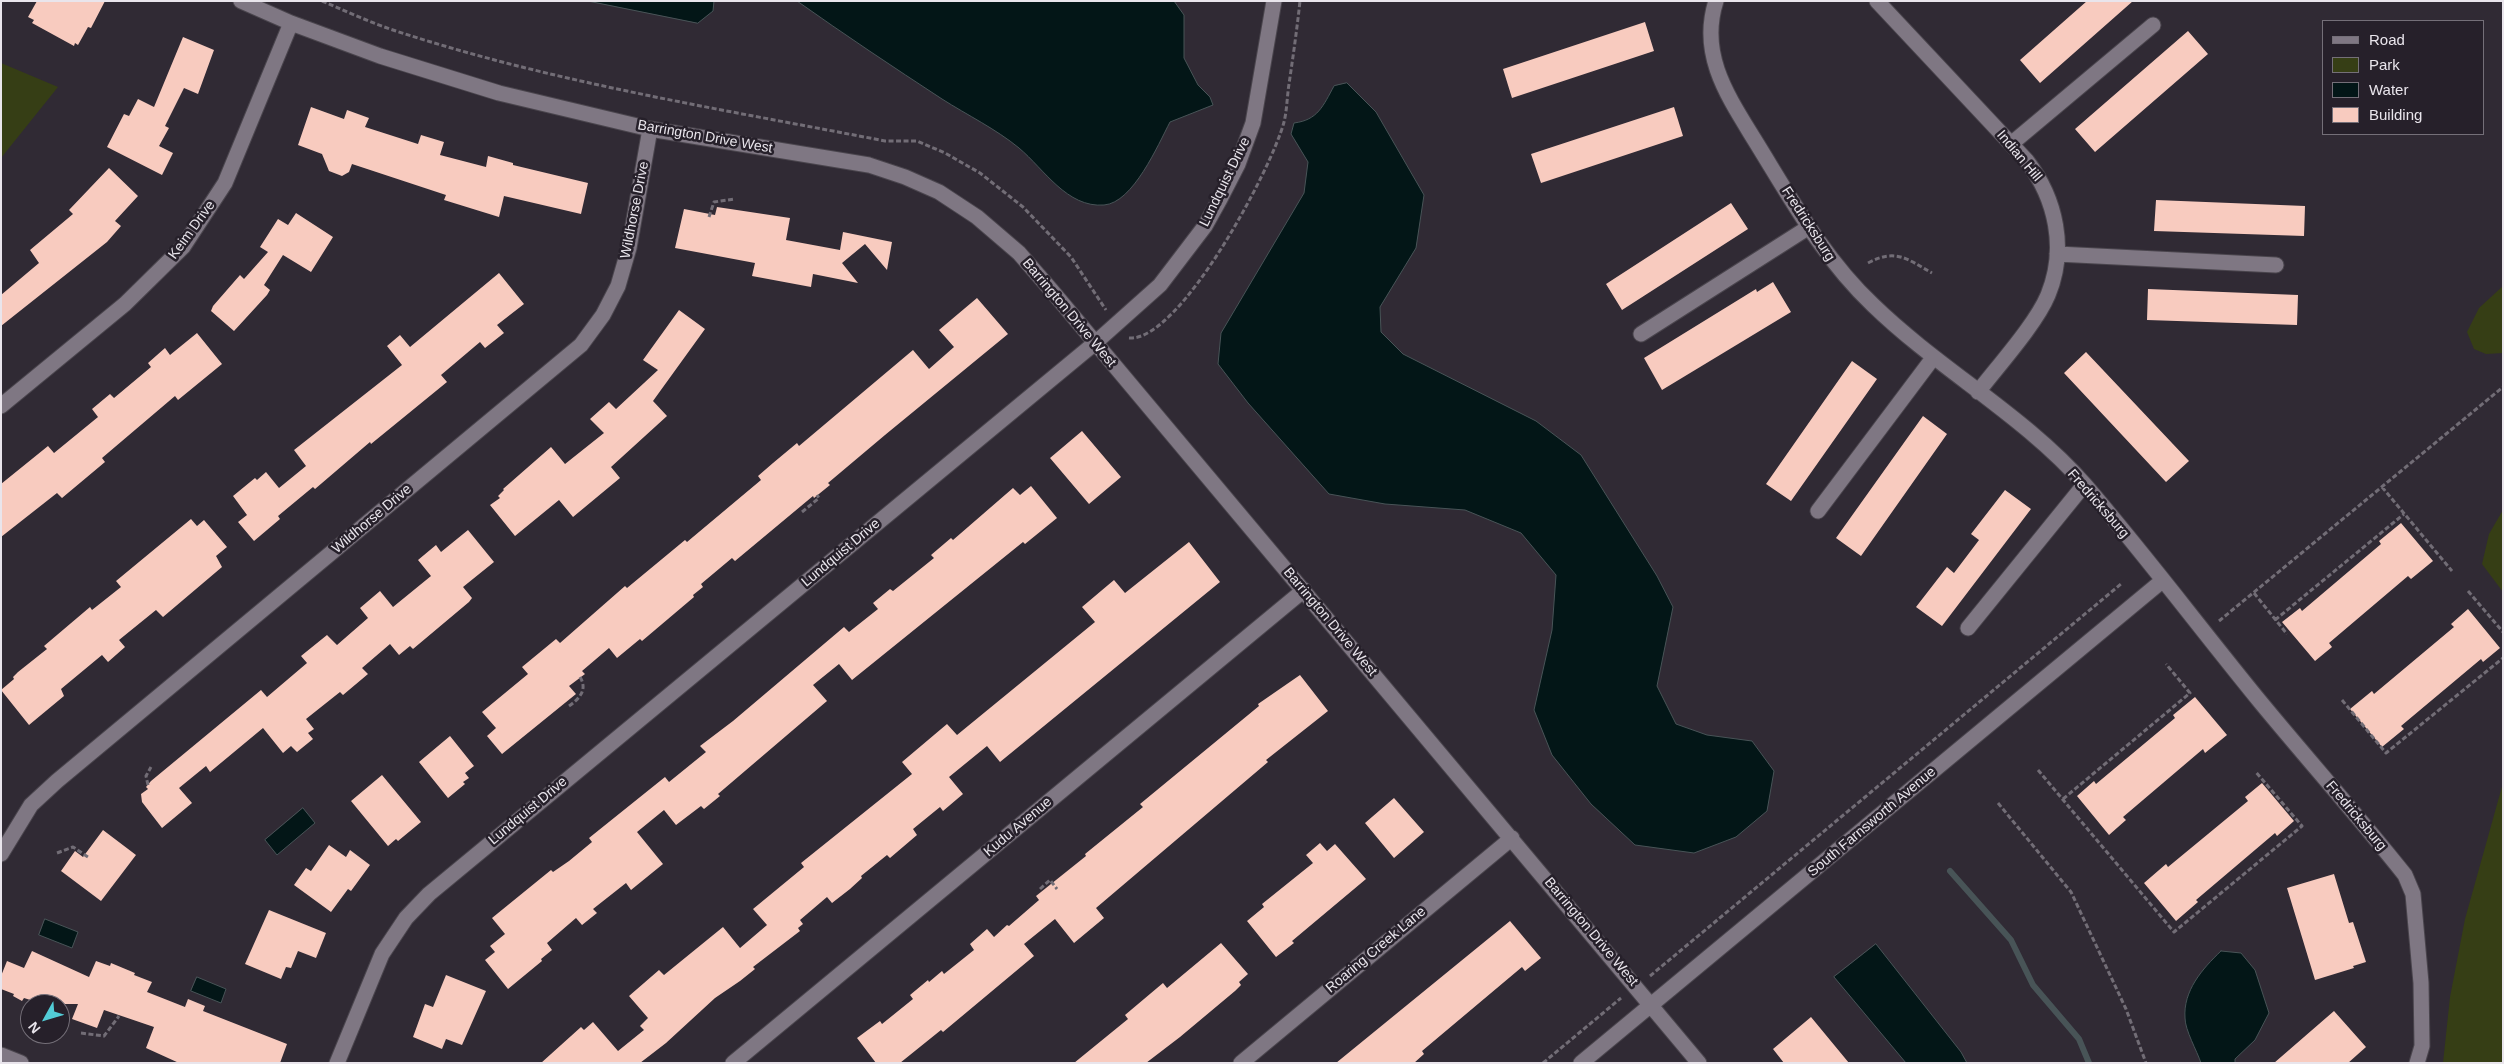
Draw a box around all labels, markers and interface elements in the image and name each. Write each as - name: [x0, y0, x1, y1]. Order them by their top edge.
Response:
- legend: [2322, 20, 2484, 135]
- text: Road: [2369, 31, 2405, 48]
- text: Park: [2369, 56, 2400, 73]
- text: Water: [2369, 81, 2408, 98]
- text: Building: [2369, 106, 2422, 123]
- street label: Barrington Drive West: [636, 117, 774, 157]
- street label: Indian Hill: [1993, 127, 2045, 185]
- street label: Lundquist Drive: [1196, 135, 1254, 229]
- street label: Wildhorse Drive: [617, 160, 653, 260]
- street label: Fredricksburg: [1778, 184, 1838, 264]
- street label: Keim Drive: [165, 197, 219, 263]
- street label: Barrington Drive West: [1019, 255, 1119, 371]
- street label: Fredricksburg: [2064, 466, 2132, 542]
- street label: Wildhorse Drive: [329, 481, 415, 557]
- street label: Lundquist Drive: [798, 515, 884, 591]
- street label: Barrington Drive West: [1280, 564, 1380, 680]
- street label: South Farnsworth Avenue: [1805, 764, 1939, 880]
- street label: Lundquist Drive: [485, 773, 571, 849]
- street label: Fredricksburg: [2322, 778, 2390, 854]
- street label: Kudu Avenue: [980, 794, 1056, 860]
- street label: Barrington Drive West: [1541, 874, 1641, 990]
- street label: Roaring Creek Lane: [1323, 903, 1429, 997]
- north arrow: [20, 994, 70, 1044]
- text: N: [25, 1019, 44, 1037]

